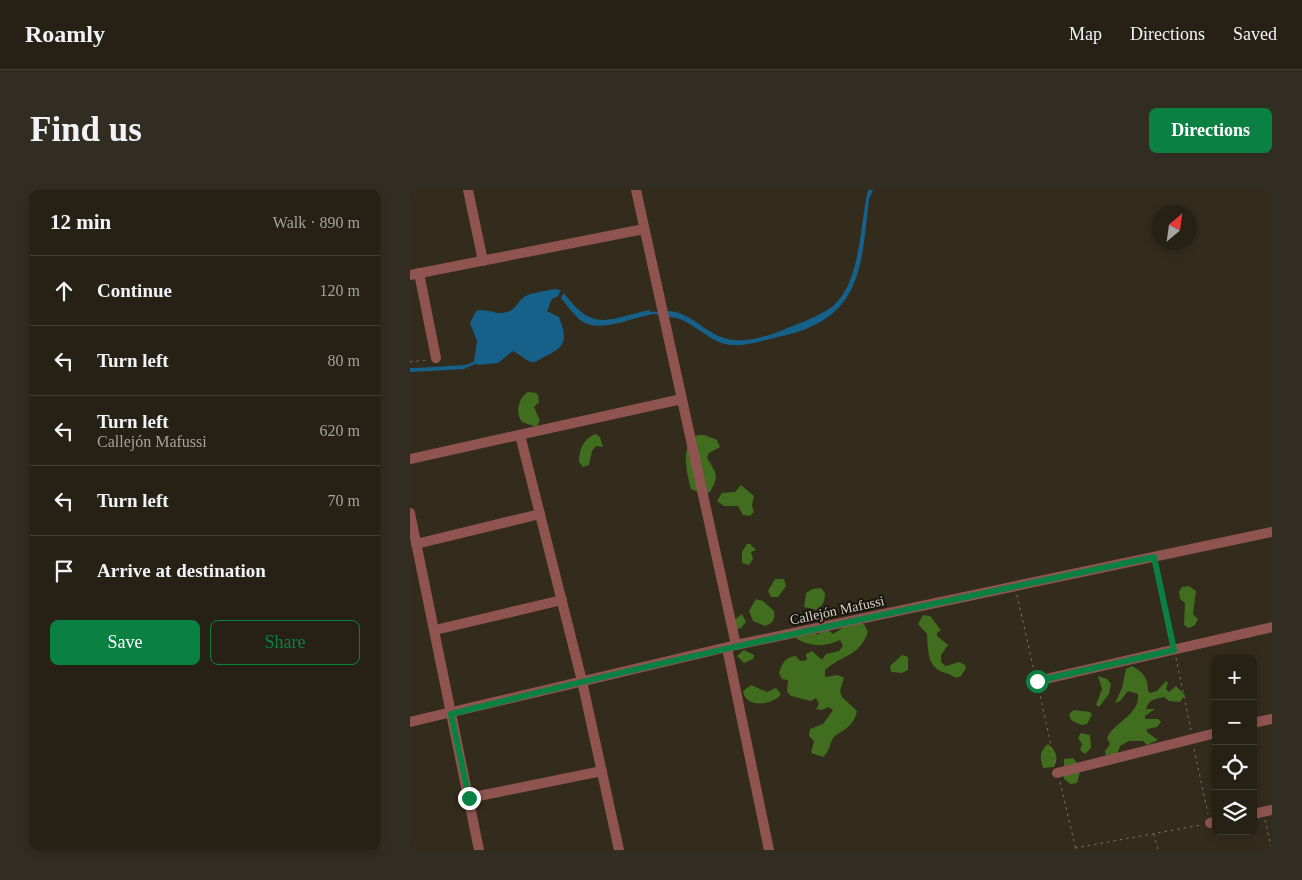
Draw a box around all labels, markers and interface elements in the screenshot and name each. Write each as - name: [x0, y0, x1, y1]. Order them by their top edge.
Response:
- text: Roamly: [25, 21, 105, 47]
- text: Map: [1069, 24, 1102, 44]
- text: Directions: [1130, 24, 1205, 44]
- text: Saved: [1233, 24, 1277, 44]
- button: Directions: [1149, 108, 1272, 153]
- text: Find us: [30, 110, 142, 149]
- north arrow: [1152, 205, 1197, 250]
- text: 12 min: [50, 210, 111, 234]
- text: Walk · 890 m: [273, 214, 360, 231]
- icon: ahead: [50, 277, 78, 305]
- text: Continue: [97, 280, 172, 301]
- text: 120 m: [320, 282, 360, 299]
- icon: left: [50, 347, 78, 375]
- text: Turn left: [97, 350, 169, 371]
- text: 80 m: [328, 352, 360, 369]
- text: Turn left: [97, 411, 169, 432]
- icon: left: [50, 417, 78, 445]
- text: 620 m: [320, 422, 360, 439]
- text: Callejón Mafussi: [97, 433, 207, 450]
- icon: left: [50, 487, 78, 515]
- text: Turn left: [97, 490, 169, 511]
- text: 70 m: [328, 492, 360, 509]
- icon: arrive: [50, 557, 78, 585]
- text: Arrive at destination: [97, 560, 266, 581]
- street label: Callejón Mafussi: [789, 593, 886, 628]
- button: Save: [50, 620, 200, 665]
- button: Share: [210, 620, 360, 665]
- map controls: [1212, 655, 1257, 835]
- button: +: [1212, 655, 1257, 700]
- route start: [1026, 670, 1049, 693]
- button: −: [1212, 700, 1257, 745]
- button: locate: [1212, 745, 1257, 790]
- route end: [458, 787, 481, 810]
- button: layers: [1212, 790, 1257, 835]

